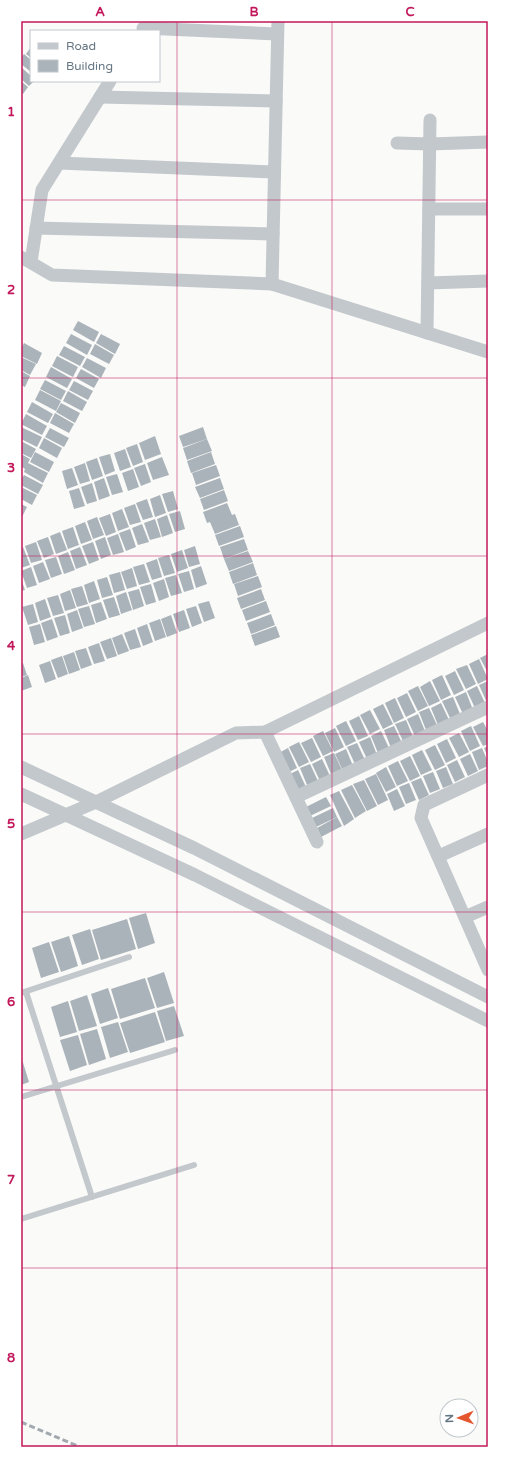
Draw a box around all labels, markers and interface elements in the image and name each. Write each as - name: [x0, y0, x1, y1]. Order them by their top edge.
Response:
- text: A: [95, 4, 105, 20]
- text: B: [249, 4, 259, 20]
- text: C: [405, 4, 415, 20]
- legend: [30, 30, 160, 82]
- text: Road: [66, 39, 96, 53]
- text: Building: [66, 59, 113, 73]
- text: 1: [7, 104, 15, 120]
- text: 2: [7, 282, 15, 298]
- text: 3: [7, 460, 15, 476]
- text: 4: [7, 638, 16, 654]
- text: 5: [7, 816, 15, 832]
- text: 6: [7, 994, 15, 1010]
- text: 7: [7, 1172, 15, 1188]
- text: 8: [7, 1350, 15, 1366]
- north arrow: [439, 1398, 479, 1438]
- text: N: [443, 1414, 456, 1423]

